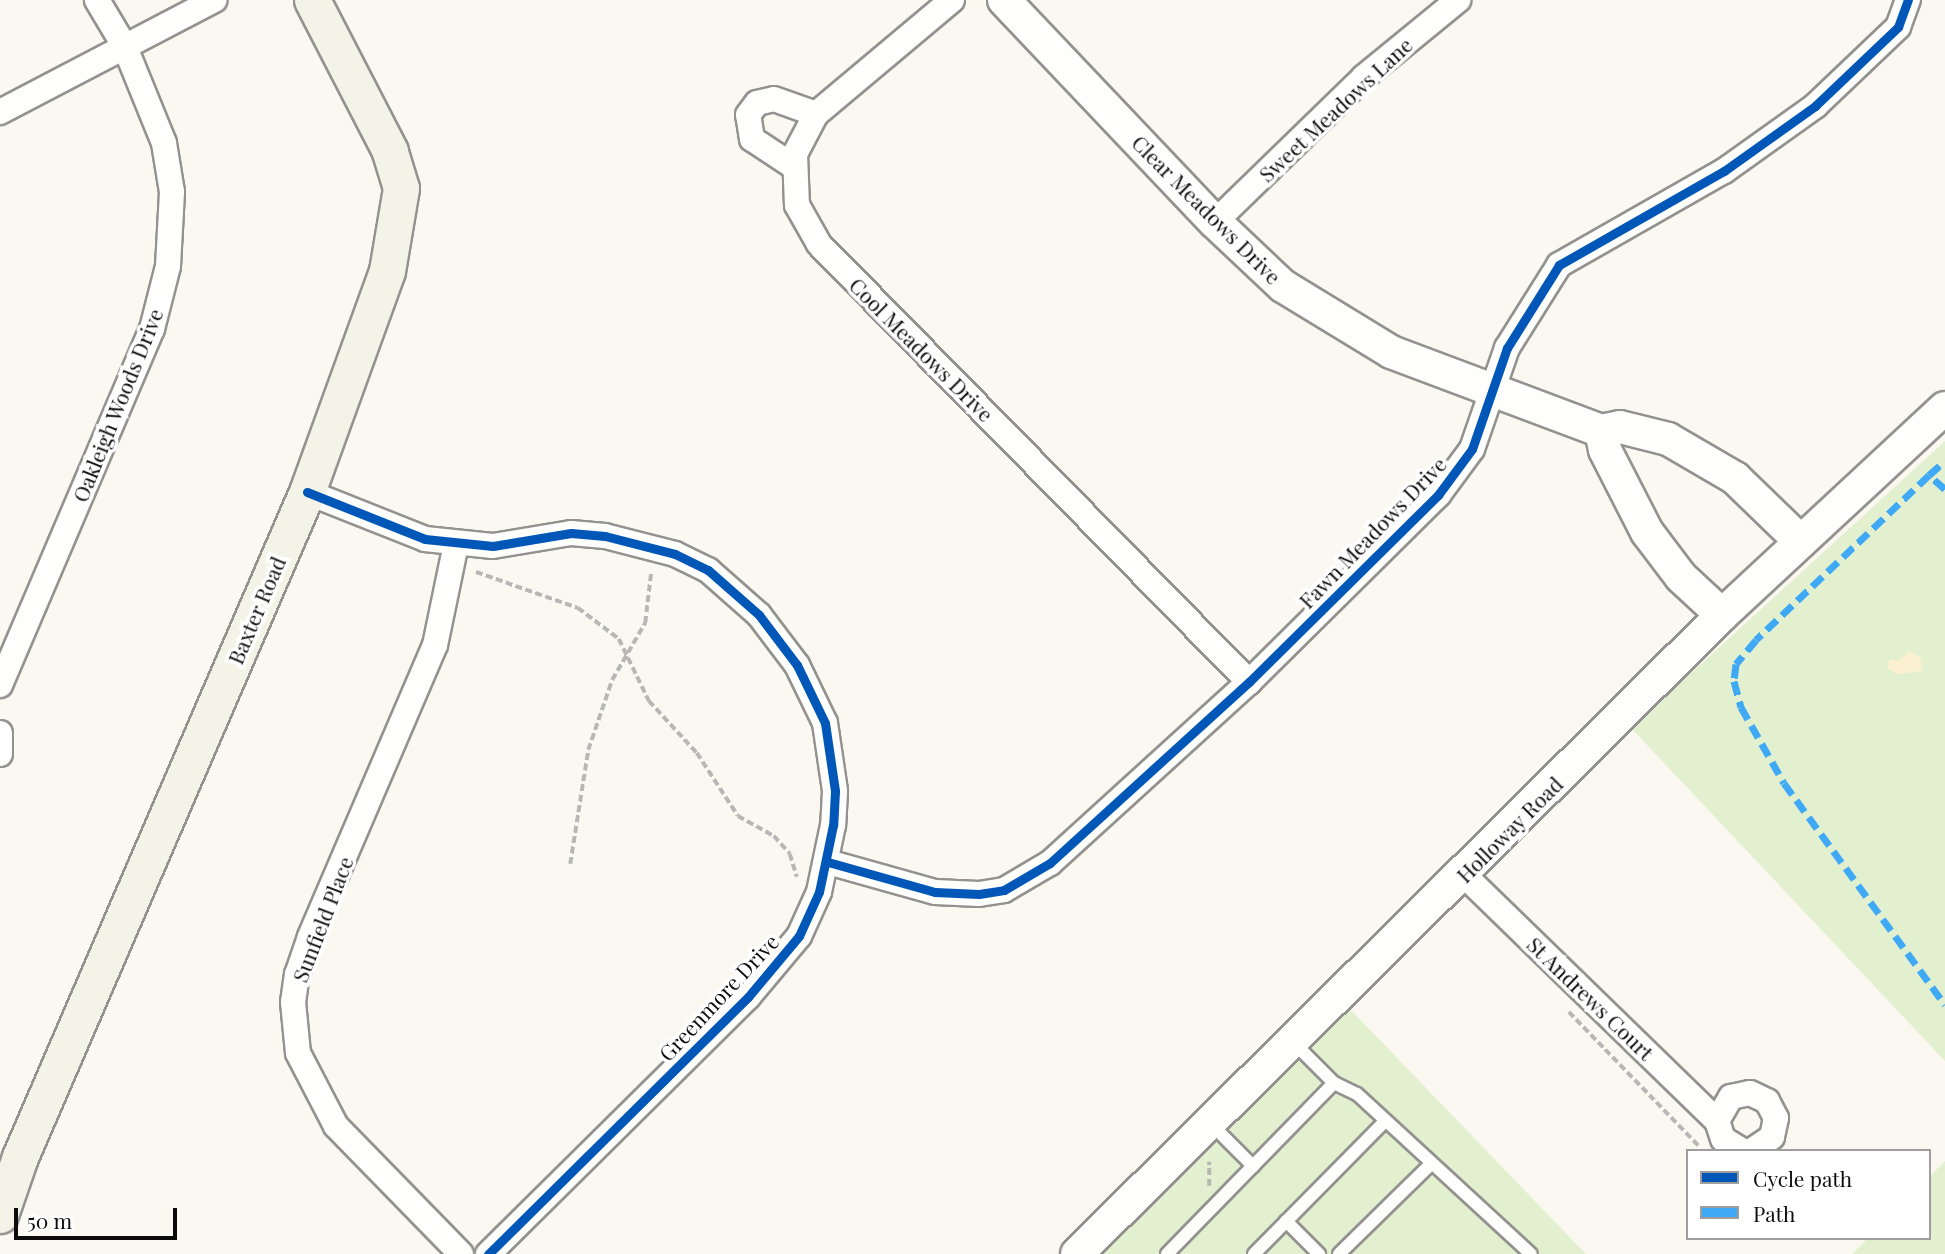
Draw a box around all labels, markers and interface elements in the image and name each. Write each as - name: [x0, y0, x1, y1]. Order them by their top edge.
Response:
- street label: Sweet Meadows Lane: [1253, 31, 1417, 187]
- street label: Clear Meadows Drive: [1127, 129, 1287, 289]
- street label: Cool Meadows Drive: [845, 272, 999, 426]
- street label: Oakleigh Woods Drive: [67, 304, 167, 506]
- street label: Fawn Meadows Drive: [1293, 451, 1451, 613]
- street label: Baxter Road: [222, 552, 290, 668]
- street label: Holloway Road: [1451, 771, 1567, 887]
- street label: Sunfield Place: [287, 853, 357, 985]
- street label: Greenmore Drive: [653, 929, 783, 1065]
- street label: St Andrews Court: [1522, 931, 1660, 1065]
- legend: [1686, 1149, 1931, 1240]
- text: Cycle path: [1753, 1164, 1852, 1192]
- scale bar: [18, 1194, 180, 1238]
- text: Path: [1753, 1199, 1795, 1227]
- text: 50 m: [27, 1206, 72, 1234]

